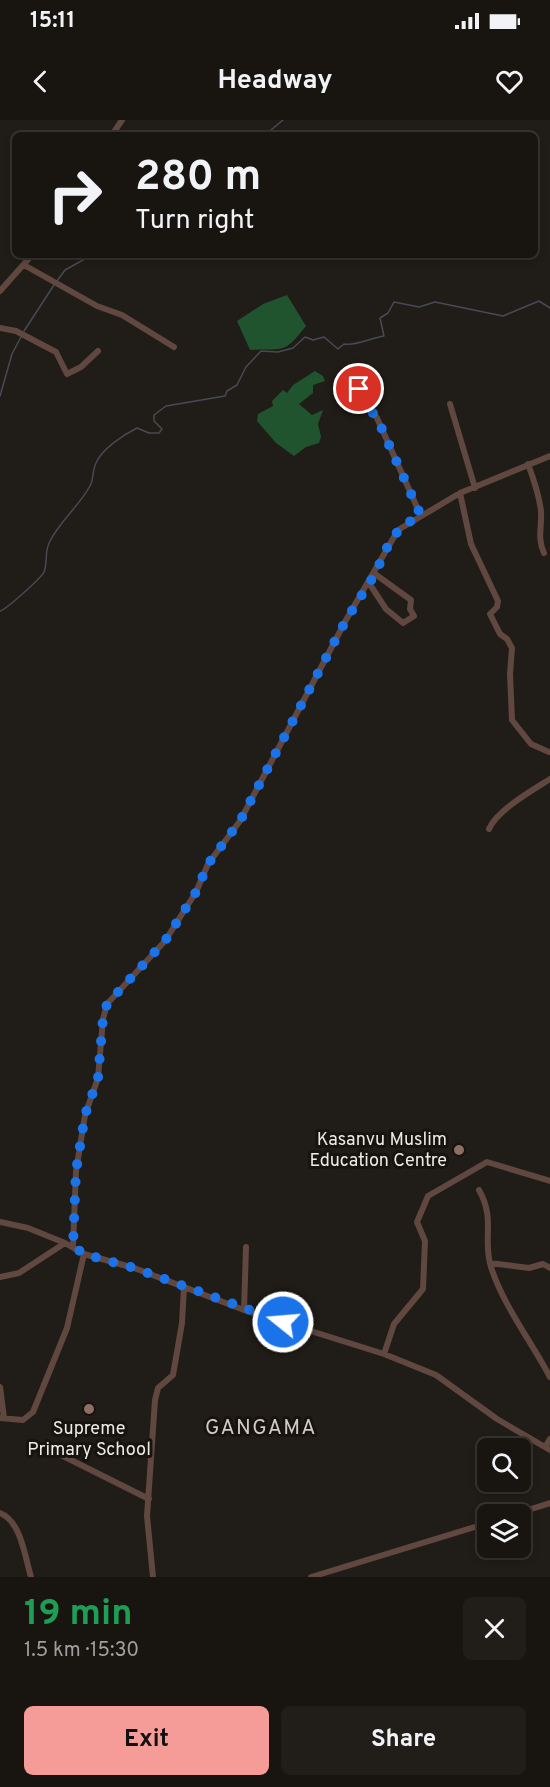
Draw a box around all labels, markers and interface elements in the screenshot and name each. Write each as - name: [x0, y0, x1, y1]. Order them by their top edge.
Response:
- text: 15:11: [30, 8, 75, 35]
- text: Headway: [217, 64, 333, 98]
- icon: back: [24, 65, 57, 98]
- icon: heart: [493, 65, 526, 98]
- text: 280 m: [135, 152, 261, 205]
- icon: right: [36, 156, 114, 234]
- text: Turn right: [135, 204, 254, 238]
- pin: [333, 363, 384, 414]
- icon: arrive: [342, 372, 375, 405]
- place label: Kasanvu Muslim Education Centre: [310, 1129, 447, 1173]
- marker: Kasanvu Muslim Education Centre: [452, 1143, 466, 1157]
- position arrow: [251, 1290, 315, 1354]
- marker: Supreme Primary School: [82, 1402, 96, 1416]
- district label: GANGAMA: [205, 1415, 317, 1442]
- place label: Supreme Primary School: [27, 1418, 151, 1462]
- map controls: [477, 1438, 531, 1558]
- button: search: [477, 1438, 531, 1492]
- button: layers: [477, 1504, 531, 1558]
- text: 19 min: [24, 1592, 133, 1638]
- button: close: [463, 1597, 526, 1660]
- text: 1.5 km · 15:30: [24, 1638, 139, 1664]
- button: Exit: [24, 1706, 269, 1775]
- button: Share: [281, 1706, 526, 1775]

